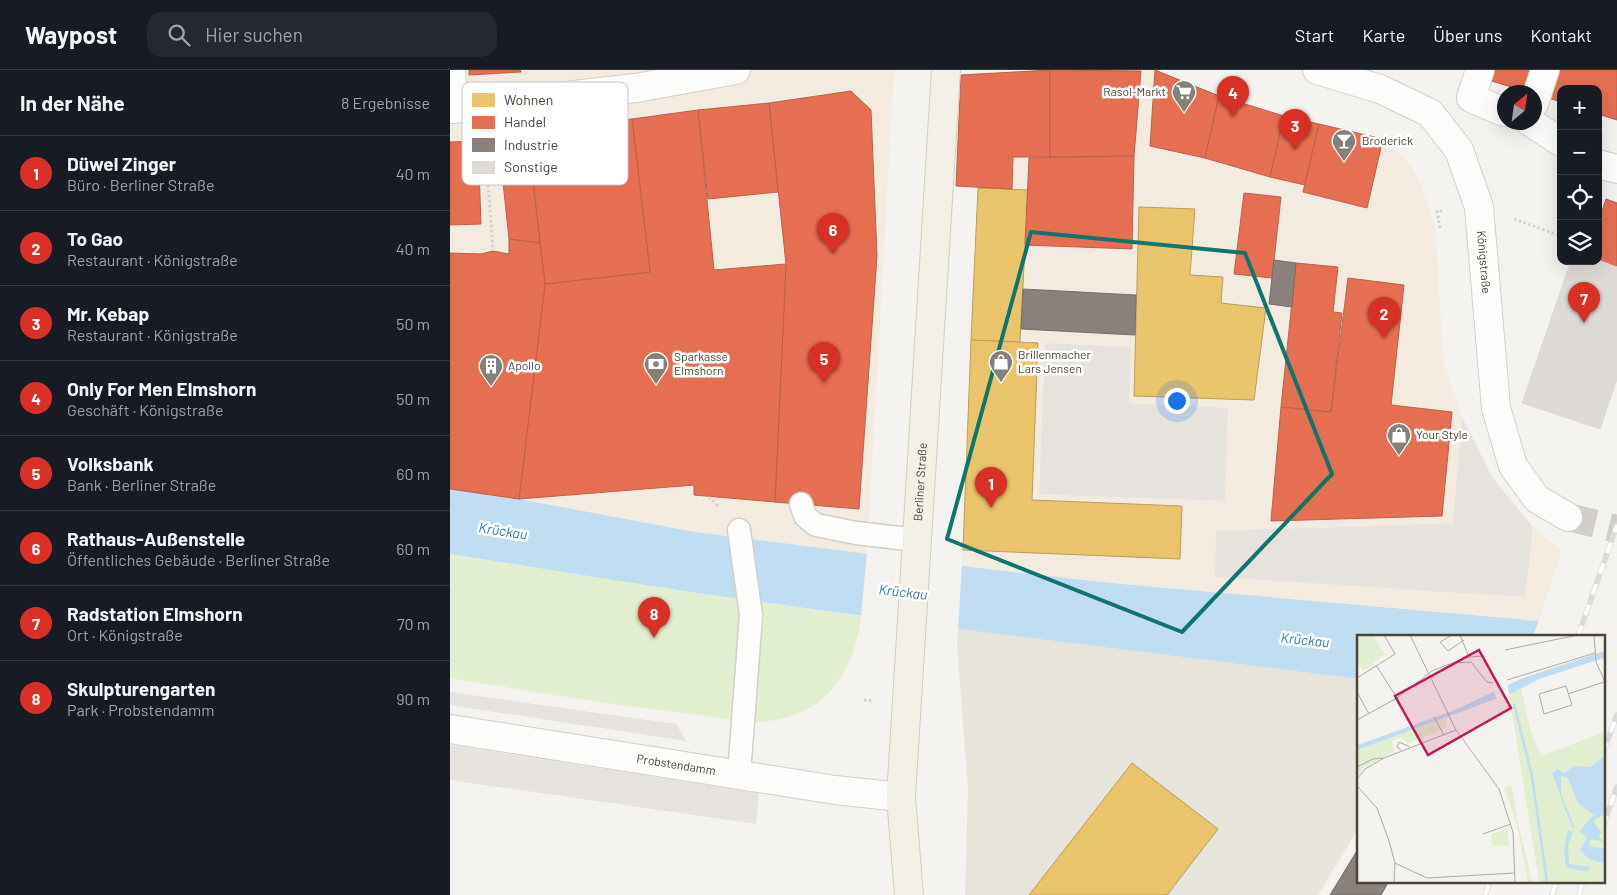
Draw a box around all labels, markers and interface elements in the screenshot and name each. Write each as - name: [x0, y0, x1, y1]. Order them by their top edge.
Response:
- search box: [147, 12, 497, 57]
- text: Waypost: [25, 20, 117, 49]
- icon: search: [165, 21, 193, 49]
- text: Hier suchen: [205, 23, 303, 46]
- text: Start: [1295, 24, 1334, 46]
- text: Karte: [1362, 24, 1405, 46]
- text: Über uns: [1433, 24, 1502, 46]
- text: Kontakt: [1530, 24, 1592, 46]
- pin: 4: [1217, 76, 1249, 117]
- supermarket icon: Rasol-Markt: [1171, 79, 1197, 113]
- legend: [462, 82, 628, 185]
- place label: Rasol-Markt: [1103, 84, 1166, 98]
- north arrow: [1497, 85, 1542, 130]
- map controls: [1557, 85, 1602, 265]
- button: +: [1557, 85, 1602, 130]
- text: In der Nähe: [20, 90, 125, 115]
- text: Wohnen: [504, 91, 553, 108]
- text: 8 Ergebnisse: [341, 93, 430, 112]
- pin: 3: [1279, 109, 1311, 150]
- text: Handel: [504, 113, 546, 130]
- bar icon: Broderick: [1331, 128, 1357, 162]
- button: −: [1557, 130, 1602, 175]
- place label: Broderick: [1362, 133, 1413, 147]
- text: Industrie: [504, 136, 558, 153]
- text: Düwel Zinger: [67, 152, 176, 175]
- text: Sonstige: [504, 158, 558, 175]
- text: 1: [33, 164, 39, 183]
- text: 40 m: [396, 164, 430, 183]
- text: Büro · Berliner Straße: [67, 175, 214, 194]
- button: locate: [1557, 175, 1602, 220]
- pin: 6: [817, 213, 849, 254]
- button: layers: [1557, 220, 1602, 265]
- text: To Gao: [67, 227, 123, 250]
- street label: Königstraße: [1475, 230, 1494, 294]
- text: 2: [32, 239, 40, 258]
- text: 40 m: [396, 239, 430, 258]
- text: Restaurant · Königstraße: [67, 250, 238, 269]
- pin: 7: [1568, 282, 1600, 323]
- pin: 2: [1368, 297, 1400, 338]
- text: Mr. Kebap: [67, 302, 149, 325]
- text: 3: [32, 314, 40, 333]
- text: 50 m: [396, 314, 430, 333]
- text: Restaurant · Königstraße: [67, 325, 238, 344]
- pin: 5: [808, 342, 840, 383]
- place label: Brillenmacher Lars Jensen: [1018, 347, 1091, 375]
- place label: Sparkasse Elmshorn: [674, 349, 728, 377]
- shop icon: Brillenmacher Lars Jensen: [988, 349, 1014, 383]
- bank icon: Sparkasse Elmshorn: [643, 351, 669, 385]
- building icon: Apollo: [478, 353, 504, 387]
- place label: Apollo: [508, 358, 540, 372]
- text: Only For Men Elmshorn: [67, 377, 256, 400]
- your location: [1164, 388, 1190, 414]
- text: 4: [31, 389, 41, 408]
- text: 50 m: [396, 389, 430, 408]
- text: Geschäft · Königstraße: [67, 400, 223, 419]
- shop icon: Your Style: [1386, 422, 1412, 456]
- place label: Your Style: [1416, 427, 1468, 441]
- street label: Berliner Straße: [910, 442, 929, 522]
- text: Volksbank: [67, 452, 154, 475]
- text: 5: [32, 464, 40, 483]
- text: 60 m: [396, 464, 430, 483]
- pin: 1: [975, 467, 1007, 508]
- text: Bank · Berliner Straße: [67, 475, 216, 494]
- water label: Krückau: [478, 518, 529, 543]
- text: Rathaus-Außenstelle: [67, 527, 245, 550]
- text: 6: [32, 539, 40, 558]
- text: 60 m: [396, 539, 430, 558]
- text: Öffentliches Gebäude · Berliner Straße: [67, 550, 330, 569]
- water label: Krückau: [878, 580, 928, 603]
- pin: 8: [638, 597, 670, 638]
- text: Radstation Elmshorn: [67, 602, 243, 625]
- text: 7: [32, 614, 40, 633]
- text: 70 m: [397, 614, 430, 633]
- text: Ort · Königstraße: [67, 625, 183, 644]
- water label: Krückau: [1280, 628, 1330, 651]
- inset map: [1357, 635, 1604, 882]
- text: Skulpturengarten: [67, 677, 215, 700]
- text: 8: [32, 689, 40, 708]
- text: 90 m: [396, 689, 430, 708]
- text: Park · Probstendamm: [67, 700, 215, 719]
- street label: Probstendamm: [636, 751, 717, 777]

